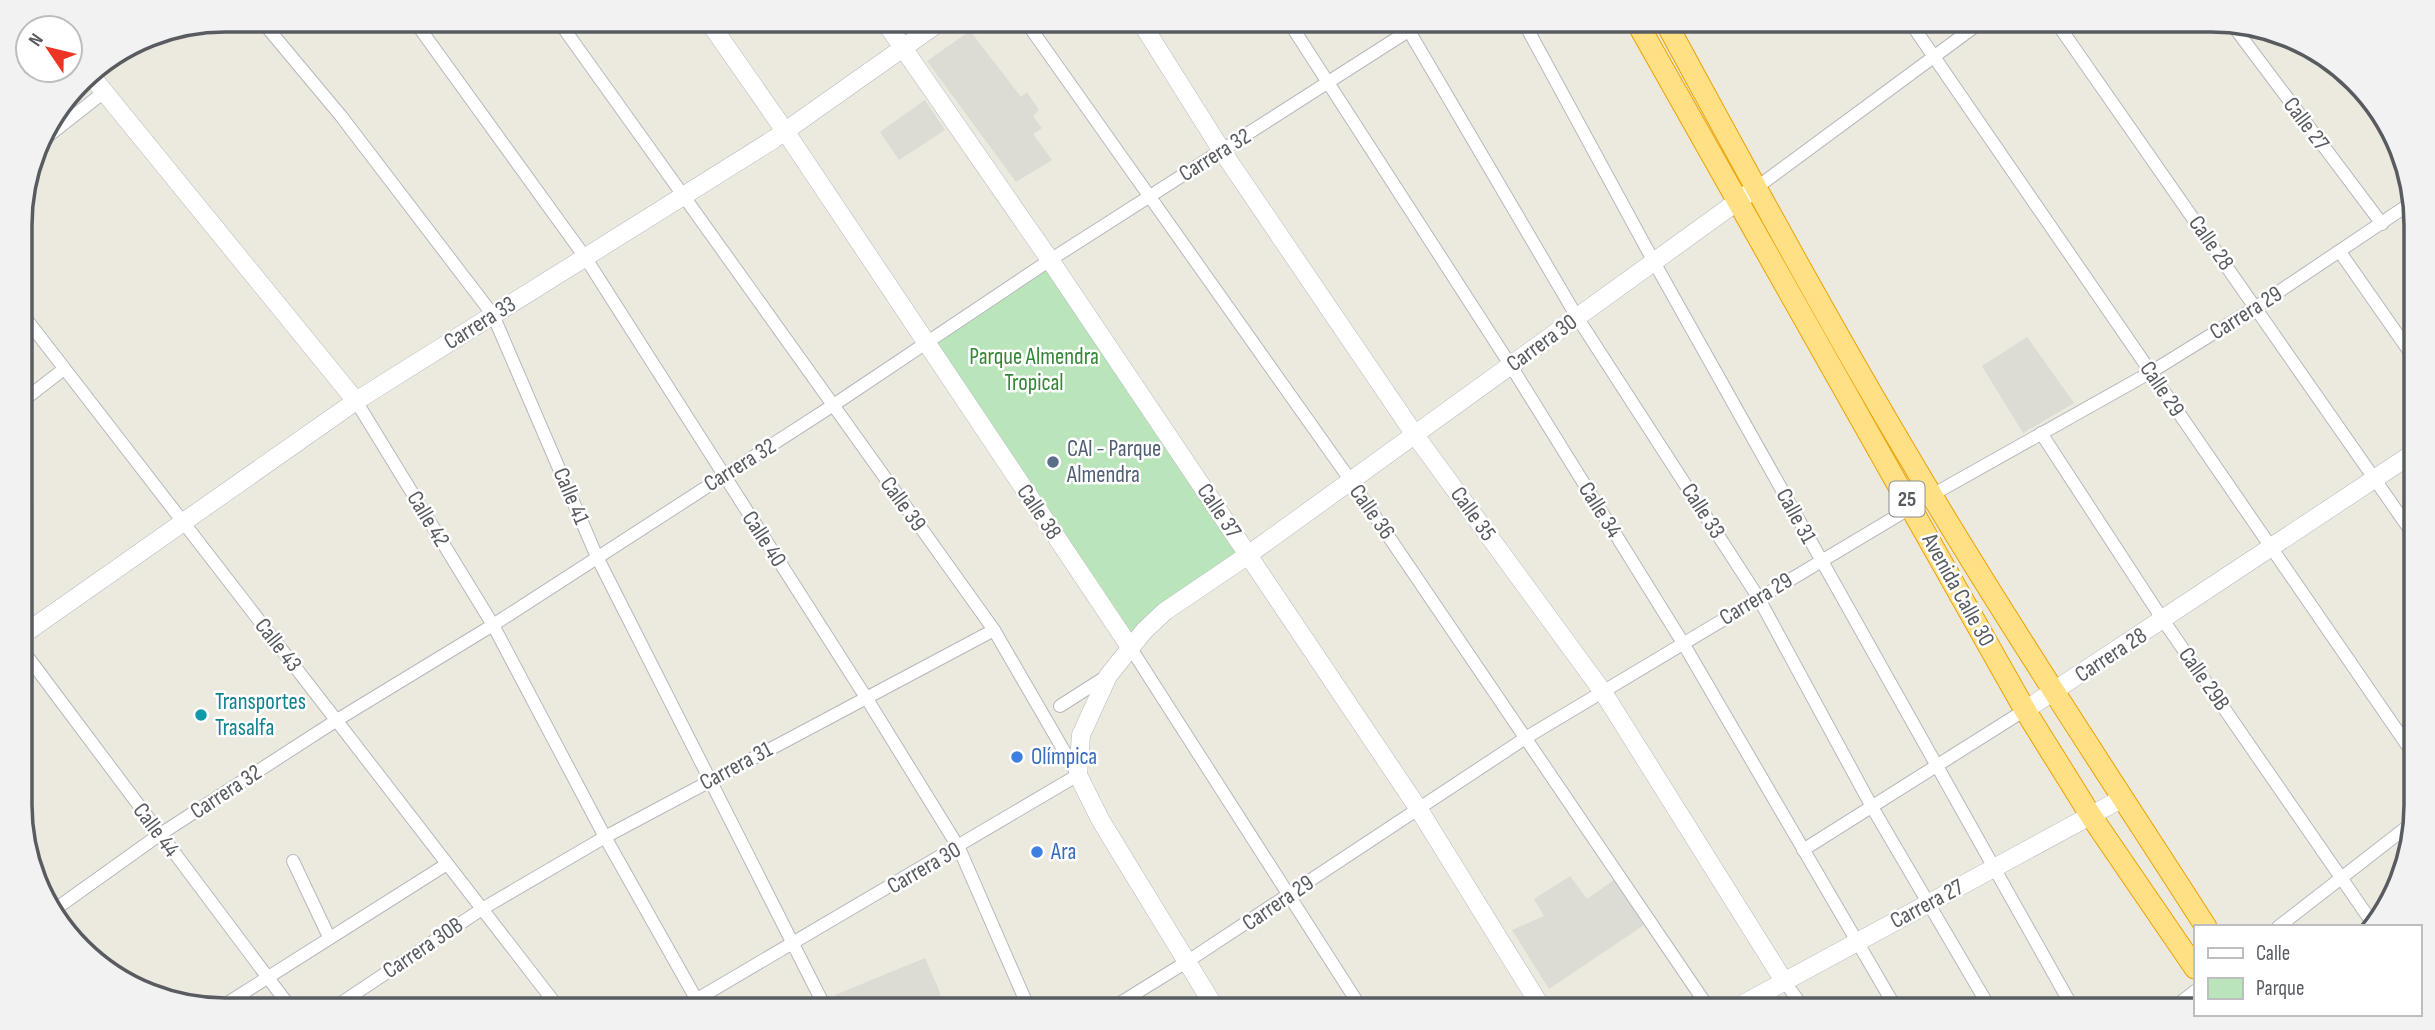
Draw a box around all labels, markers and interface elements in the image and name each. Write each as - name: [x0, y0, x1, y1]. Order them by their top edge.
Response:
- north arrow: [14, 14, 84, 84]
- text: N: [24, 29, 49, 51]
- street label: Calle 27: [2277, 92, 2335, 156]
- street label: Carrera 32: [1174, 122, 1256, 188]
- street label: Calle 28: [2182, 210, 2240, 276]
- street label: Carrera 29: [2205, 280, 2287, 346]
- street label: Carrera 33: [439, 290, 521, 356]
- street label: Carrera 30: [1501, 308, 1583, 378]
- park label: Parque Almendra Tropical: [969, 343, 1099, 397]
- street label: Calle 29: [2133, 356, 2191, 422]
- street label: Carrera 32: [699, 432, 781, 498]
- place label: CAI - Parque Almendra: [1066, 435, 1161, 489]
- marker: CAI - Parque Almendra: [1045, 454, 1061, 470]
- street label: Calle 41: [547, 463, 595, 529]
- street label: Calle 39: [874, 471, 932, 537]
- street label: Calle 34: [1572, 477, 1628, 543]
- street label: Calle 37: [1191, 478, 1247, 544]
- street label: Calle 33: [1675, 478, 1731, 544]
- street label: Calle 38: [1010, 479, 1068, 545]
- street label: Calle 36: [1343, 479, 1401, 545]
- street label: Calle 35: [1444, 482, 1502, 546]
- road number: 25: [1890, 482, 1924, 516]
- street label: Calle 31: [1770, 484, 1822, 548]
- street label: Calle 42: [400, 486, 456, 552]
- street label: Calle 40: [736, 506, 792, 572]
- street label: Avenida Calle 30: [1915, 528, 2000, 651]
- street label: Carrera 29: [1714, 566, 1798, 632]
- street label: Calle 43: [248, 613, 308, 677]
- street label: Carrera 28: [2070, 621, 2152, 689]
- street label: Calle 29B: [2172, 642, 2236, 716]
- place label: Transportes Trasalfa: [215, 688, 306, 742]
- marker: Transportes Trasalfa: [193, 707, 209, 723]
- street label: Carrera 31: [695, 735, 777, 797]
- place label: Olímpica: [1031, 743, 1097, 771]
- marker: Olímpica: [1009, 749, 1025, 765]
- street label: Carrera 32: [185, 759, 267, 825]
- street label: Calle 44: [127, 797, 186, 863]
- street label: Carrera 30: [882, 836, 966, 900]
- place label: Ara: [1050, 838, 1076, 866]
- marker: Ara: [1029, 844, 1045, 860]
- street label: Carrera 29: [1237, 869, 1319, 937]
- street label: Carrera 27: [1885, 873, 1969, 935]
- street label: Carrera 30B: [378, 911, 468, 985]
- legend: [2194, 925, 2421, 1016]
- text: Calle: [2256, 941, 2290, 966]
- text: Parque: [2256, 976, 2304, 1001]

